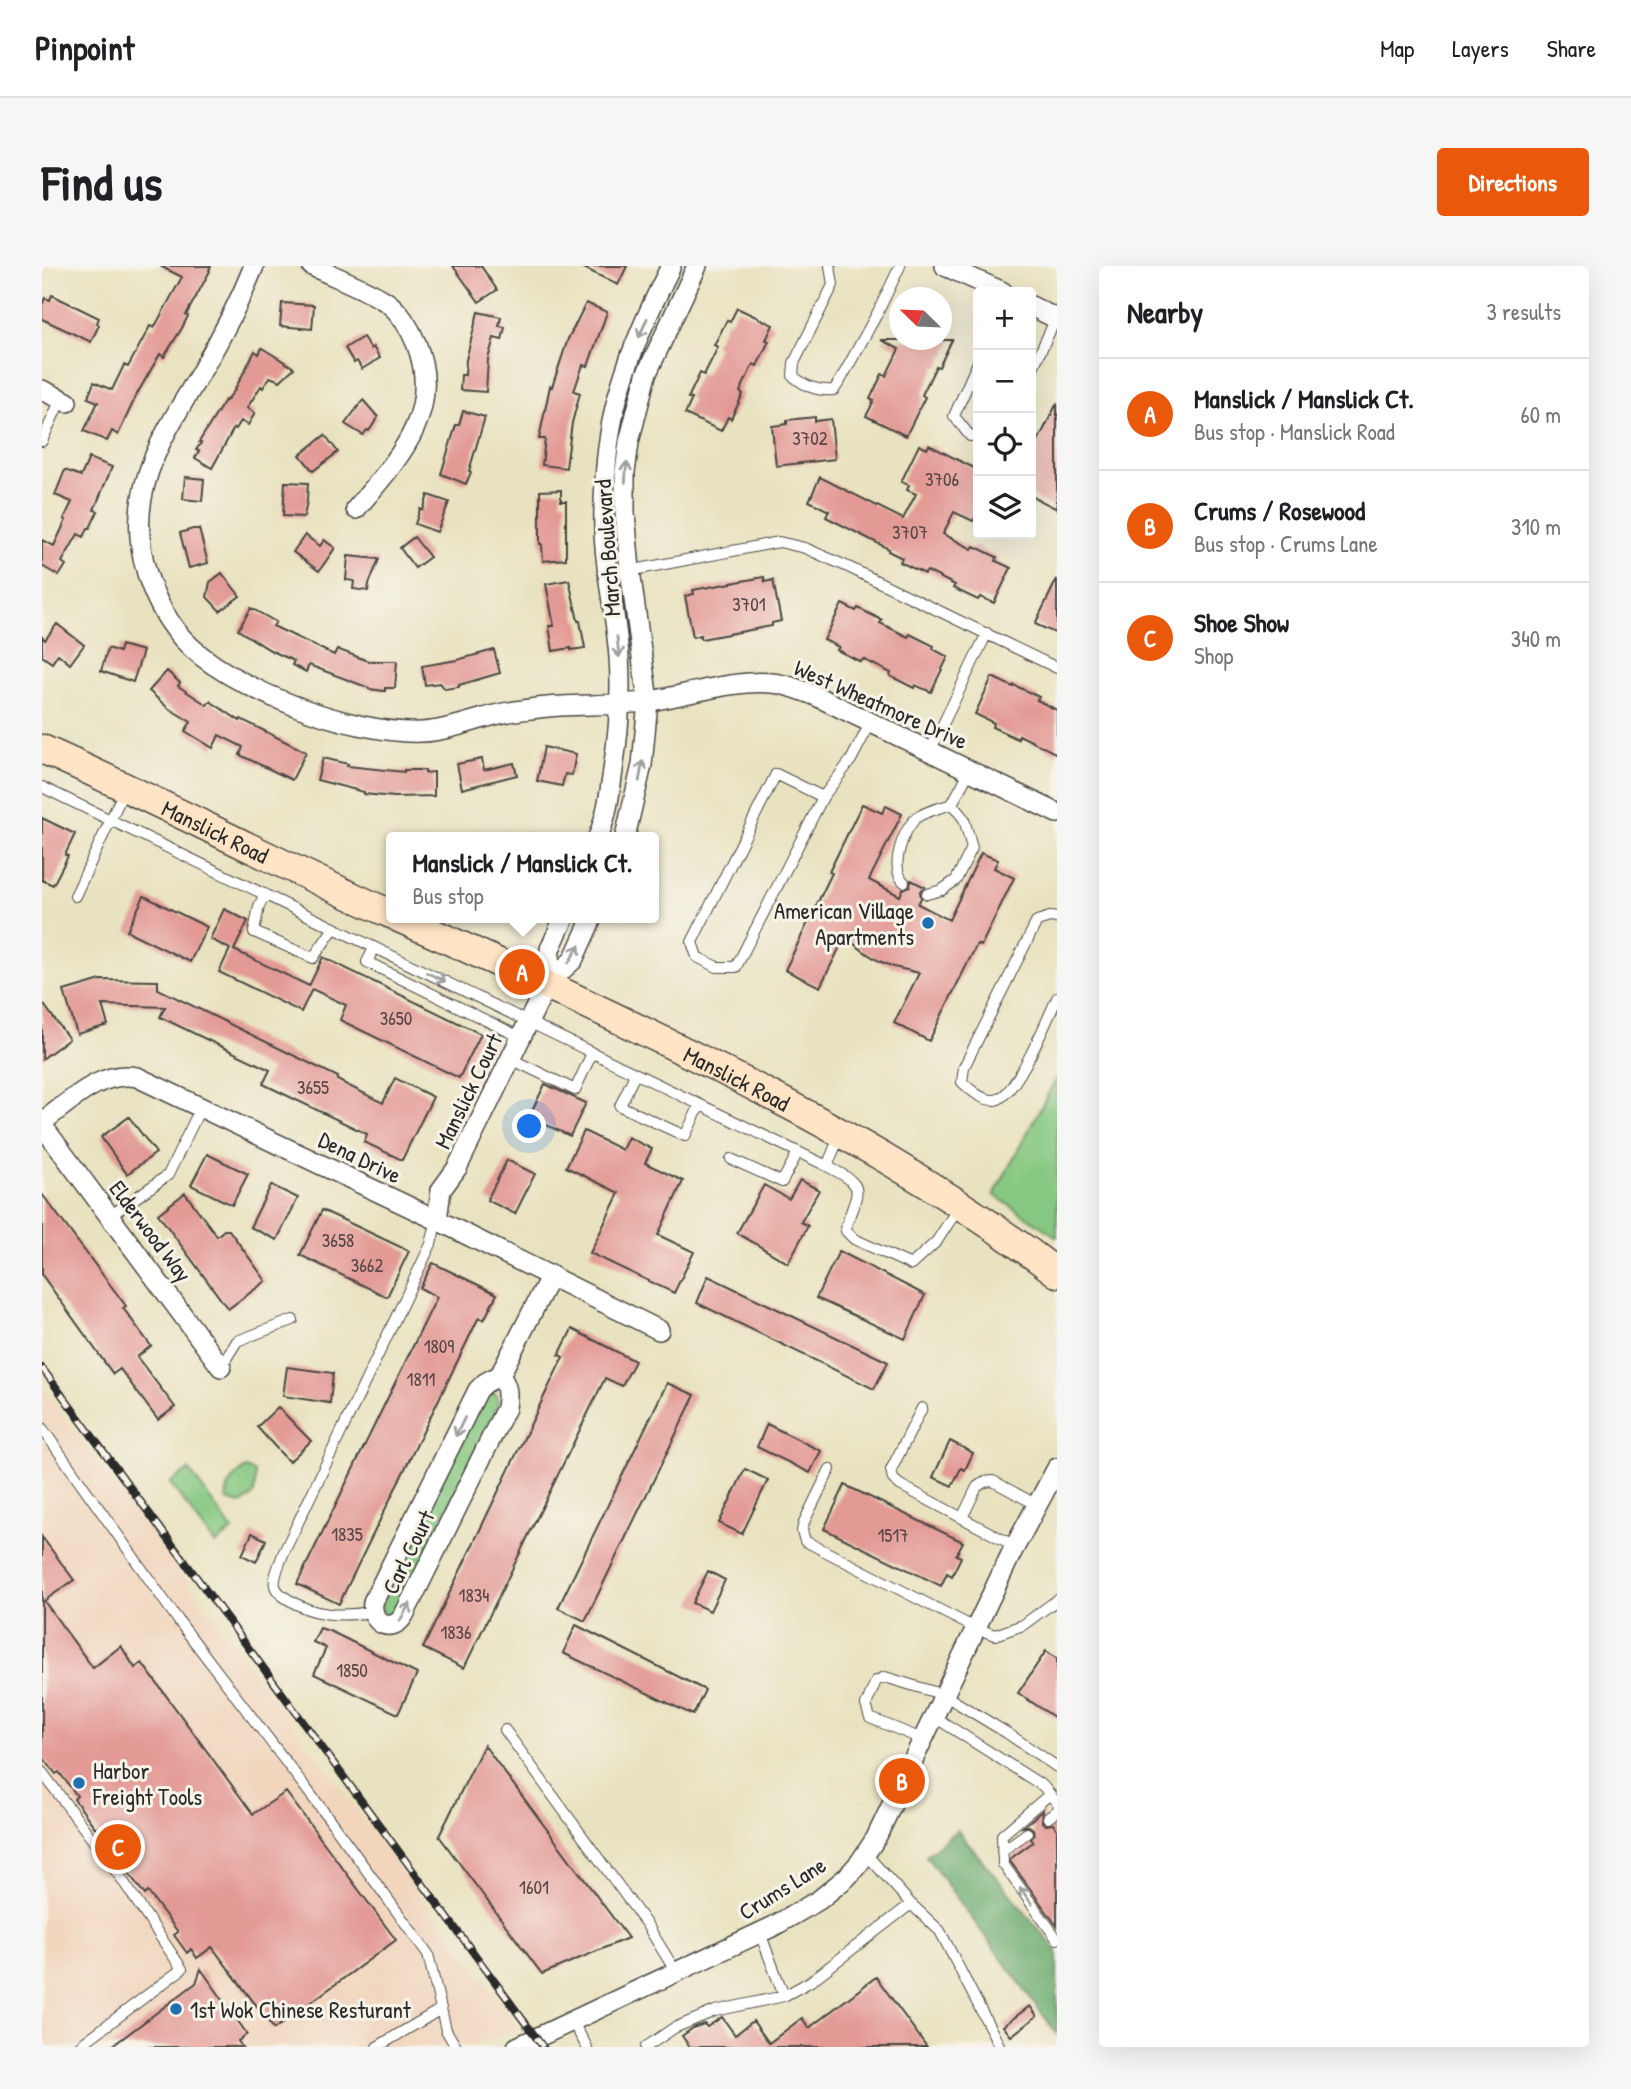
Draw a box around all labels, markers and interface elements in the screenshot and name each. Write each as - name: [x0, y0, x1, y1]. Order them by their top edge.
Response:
- text: Pinpoint: [35, 26, 134, 70]
- text: Map: [1380, 32, 1414, 64]
- text: Layers: [1452, 32, 1509, 64]
- text: Share: [1547, 32, 1596, 64]
- button: Directions: [1437, 148, 1589, 216]
- text: Find us: [42, 149, 162, 215]
- north arrow: [889, 287, 952, 350]
- map controls: [973, 287, 1036, 539]
- button: +: [973, 287, 1036, 350]
- text: Nearby: [1127, 292, 1203, 332]
- text: 3 results: [1486, 296, 1561, 327]
- one-way arrow: [635, 317, 648, 338]
- button: −: [973, 350, 1036, 413]
- text: Manslick / Manslick Ct.: [1194, 381, 1414, 416]
- text: A: [1144, 399, 1156, 430]
- text: 60 m: [1521, 399, 1561, 430]
- button: locate: [973, 413, 1036, 476]
- text: Bus stop · Manslick Road: [1194, 416, 1395, 447]
- house number: 3702: [792, 425, 828, 451]
- one-way arrow: [620, 461, 633, 484]
- house number: 3706: [925, 466, 959, 492]
- button: layers: [973, 476, 1036, 539]
- street label: March Boulevard: [587, 479, 627, 617]
- text: Crums / Rosewood: [1194, 493, 1365, 528]
- text: B: [1144, 511, 1156, 542]
- text: 310 m: [1511, 511, 1561, 542]
- house number: 3707: [892, 519, 928, 545]
- text: Bus stop · Crums Lane: [1194, 528, 1378, 559]
- house number: 3701: [732, 591, 766, 617]
- text: Shoe Show: [1194, 605, 1289, 640]
- text: C: [1144, 623, 1156, 654]
- text: 340 m: [1511, 623, 1561, 654]
- one-way arrow: [612, 635, 625, 658]
- text: Shop: [1194, 640, 1233, 671]
- street label: West Wheatmore Drive: [789, 652, 973, 756]
- one-way arrow: [634, 760, 648, 783]
- street label: Manslick Road: [157, 792, 274, 870]
- popup: [386, 832, 659, 923]
- text: Manslick / Manslick Ct.: [413, 845, 632, 880]
- text: Bus stop: [413, 880, 484, 911]
- place label: American Village Apartments: [774, 895, 914, 952]
- marker: American Village Apartments: [920, 915, 936, 931]
- one-way arrow: [567, 944, 581, 964]
- pin: A: [499, 946, 545, 998]
- one-way arrow: [424, 971, 446, 984]
- house number: 3650: [380, 1005, 412, 1031]
- street label: Manslick Court: [427, 1027, 510, 1154]
- street label: Manslick Road: [679, 1038, 795, 1118]
- house number: 3655: [297, 1074, 329, 1100]
- your location: [512, 1109, 546, 1143]
- street label: Dena Drive: [314, 1124, 406, 1190]
- street label: Elderwood Way: [103, 1174, 200, 1288]
- house number: 3658: [322, 1227, 354, 1253]
- house number: 3662: [351, 1252, 383, 1278]
- house number: 1809: [424, 1333, 454, 1359]
- house number: 1811: [407, 1366, 436, 1392]
- one-way arrow: [452, 1416, 466, 1437]
- street label: Carl Court: [374, 1504, 442, 1599]
- house number: 1835: [331, 1521, 363, 1547]
- house number: 1517: [877, 1522, 909, 1548]
- house number: 1834: [459, 1582, 489, 1608]
- one-way arrow: [398, 1602, 412, 1622]
- house number: 1836: [440, 1619, 472, 1645]
- house number: 1850: [336, 1657, 368, 1683]
- place label: Harbor Freight Tools: [92, 1755, 202, 1812]
- pin: B: [879, 1755, 925, 1807]
- marker: Harbor Freight Tools: [71, 1775, 87, 1791]
- pin: C: [95, 1821, 141, 1873]
- street label: Crums Lane: [732, 1849, 832, 1927]
- house number: 1601: [519, 1874, 549, 1900]
- one-way arrow: [1019, 1887, 1034, 1906]
- place label: 1st Wok Chinese Resturant: [190, 1994, 412, 2025]
- marker: 1st Wok Chinese Resturant: [168, 2001, 184, 2017]

